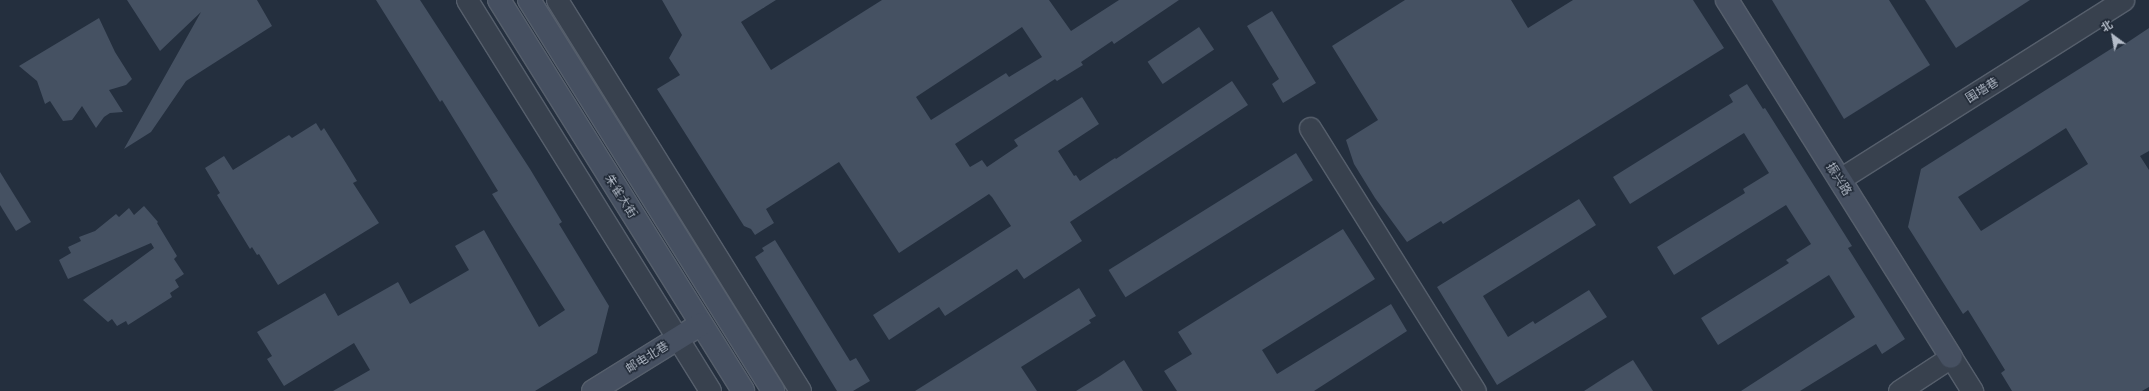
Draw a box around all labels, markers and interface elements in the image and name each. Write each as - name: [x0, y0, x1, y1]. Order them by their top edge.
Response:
- north arrow: [2093, 16, 2133, 56]
- text: 北: [2098, 16, 2115, 35]
- street label: 围墙巷: [1963, 74, 2001, 106]
- street label: 振兴路: [1823, 160, 1855, 198]
- street label: 朱雀大街: [602, 172, 640, 220]
- street label: 邮电北巷: [623, 338, 671, 376]

